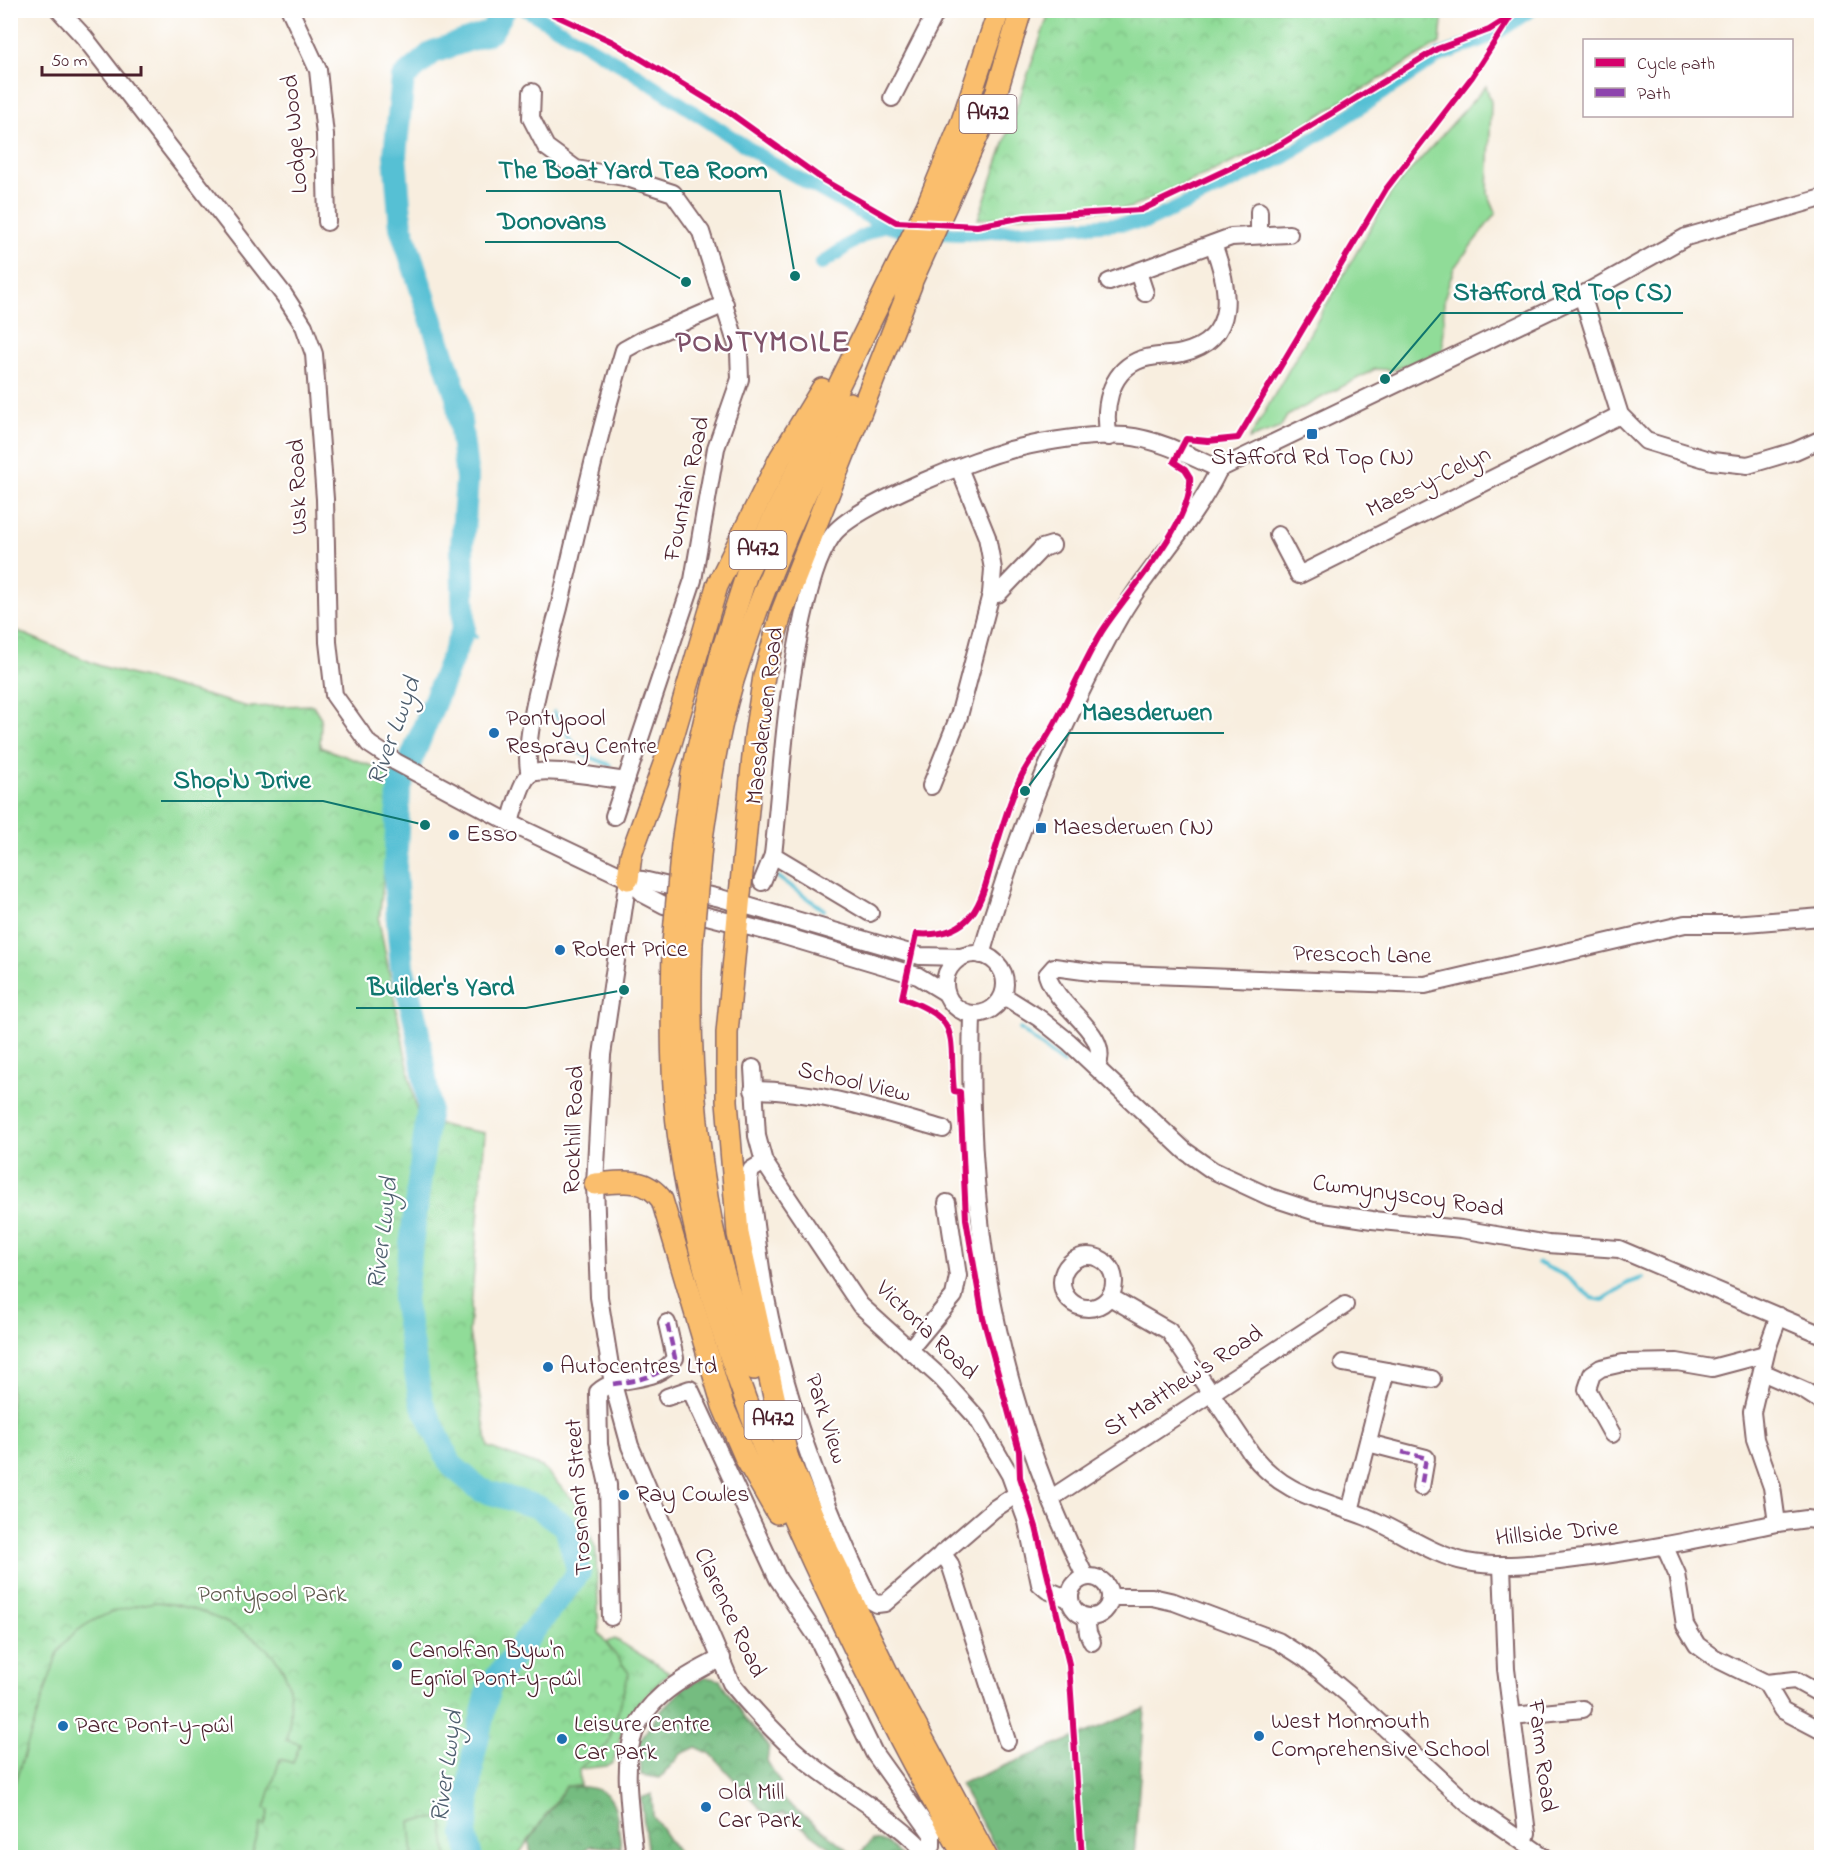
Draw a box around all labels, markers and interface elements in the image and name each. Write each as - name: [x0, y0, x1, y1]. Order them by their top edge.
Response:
- scale bar: [42, 39, 141, 77]
- legend: [1583, 39, 1793, 117]
- text: 50 m: [51, 49, 88, 75]
- text: Cycle path: [1637, 52, 1715, 78]
- street label: Lodge Wood: [273, 72, 319, 195]
- text: Path: [1637, 82, 1671, 108]
- road number: A472: [960, 95, 1016, 133]
- callout: The Boat Yard Tea Room: [486, 147, 780, 191]
- text: The Boat Yard Tea Room: [498, 153, 768, 191]
- callout: Donovans: [485, 198, 618, 242]
- text: Donovans: [496, 204, 607, 242]
- callout: Stafford Rd Top (S): [1441, 269, 1683, 313]
- text: Stafford Rd Top (S): [1453, 275, 1671, 313]
- district label: PONTYMOILE: [675, 322, 851, 366]
- street label: Fountain Road: [655, 413, 720, 565]
- marker: Stafford Rd Top (N): [1305, 427, 1319, 441]
- street label: Usk Road: [280, 438, 318, 536]
- street label: Maes-y-Celyn: [1361, 438, 1498, 529]
- place label: Stafford Rd Top (N): [1211, 441, 1413, 476]
- road number: A472: [730, 531, 786, 569]
- street label: Maesderwen Road: [738, 625, 794, 807]
- water label: River Lwyd: [358, 671, 433, 791]
- callout: Maesderwen: [1069, 689, 1224, 733]
- text: Maesderwen: [1082, 695, 1212, 733]
- place label: Pontypool Respray Centre: [506, 702, 657, 766]
- marker: Pontypool Respray Centre: [487, 726, 501, 740]
- callout: Shop'N Drive: [161, 757, 323, 801]
- text: Shop'N Drive: [173, 763, 312, 801]
- place label: Maesderwen (N): [1053, 811, 1213, 846]
- place label: Esso: [466, 818, 517, 853]
- marker: Maesderwen (N): [1034, 821, 1048, 835]
- marker: Esso: [447, 828, 461, 842]
- place label: Robert Price: [572, 933, 688, 968]
- street label: Prescoch Lane: [1292, 937, 1432, 975]
- marker: Robert Price: [553, 943, 567, 957]
- callout: Builder's Yard: [356, 964, 526, 1008]
- text: Builder's Yard: [367, 970, 515, 1008]
- street label: School View: [794, 1053, 914, 1113]
- street label: Rockhill Road: [555, 1064, 595, 1195]
- street label: Cwmynyscoy Road: [1310, 1166, 1506, 1229]
- water label: River Lwyd: [358, 1174, 410, 1292]
- street label: Victoria Road: [866, 1272, 986, 1389]
- street label: St Matthew's Road: [1097, 1317, 1271, 1447]
- place label: Autocentres Ltd: [560, 1350, 718, 1385]
- marker: Autocentres Ltd: [541, 1360, 555, 1374]
- street label: Park View: [794, 1370, 856, 1468]
- road number: A472: [744, 1401, 802, 1439]
- street label: Trosnant Street: [557, 1417, 603, 1577]
- place label: Ray Cowles: [636, 1478, 750, 1514]
- marker: Ray Cowles: [617, 1488, 631, 1502]
- street label: Hillside Drive: [1494, 1511, 1620, 1557]
- street label: Clarence Road: [684, 1542, 775, 1684]
- park label: Pontypool Park: [198, 1578, 347, 1614]
- place label: Canolfan Byw'n Egnïol Pont-y-pŵl: [409, 1634, 581, 1698]
- marker: Canolfan Byw'n Egnïol Pont-y-pŵl: [390, 1658, 404, 1672]
- street label: Farm Road: [1517, 1697, 1565, 1815]
- place label: West Monmouth Comprehensive School: [1271, 1705, 1490, 1768]
- water label: River Lwyd: [421, 1707, 475, 1825]
- place label: Leisure Centre Car Park: [574, 1708, 710, 1771]
- place label: Parc Pont-y-pŵl: [75, 1709, 234, 1745]
- marker: Parc Pont-y-pŵl: [56, 1719, 70, 1733]
- marker: West Monmouth Comprehensive School: [1252, 1729, 1266, 1743]
- marker: Leisure Centre Car Park: [555, 1732, 569, 1746]
- place label: Old Mill Car Park: [718, 1776, 801, 1839]
- marker: Old Mill Car Park: [699, 1800, 713, 1814]

